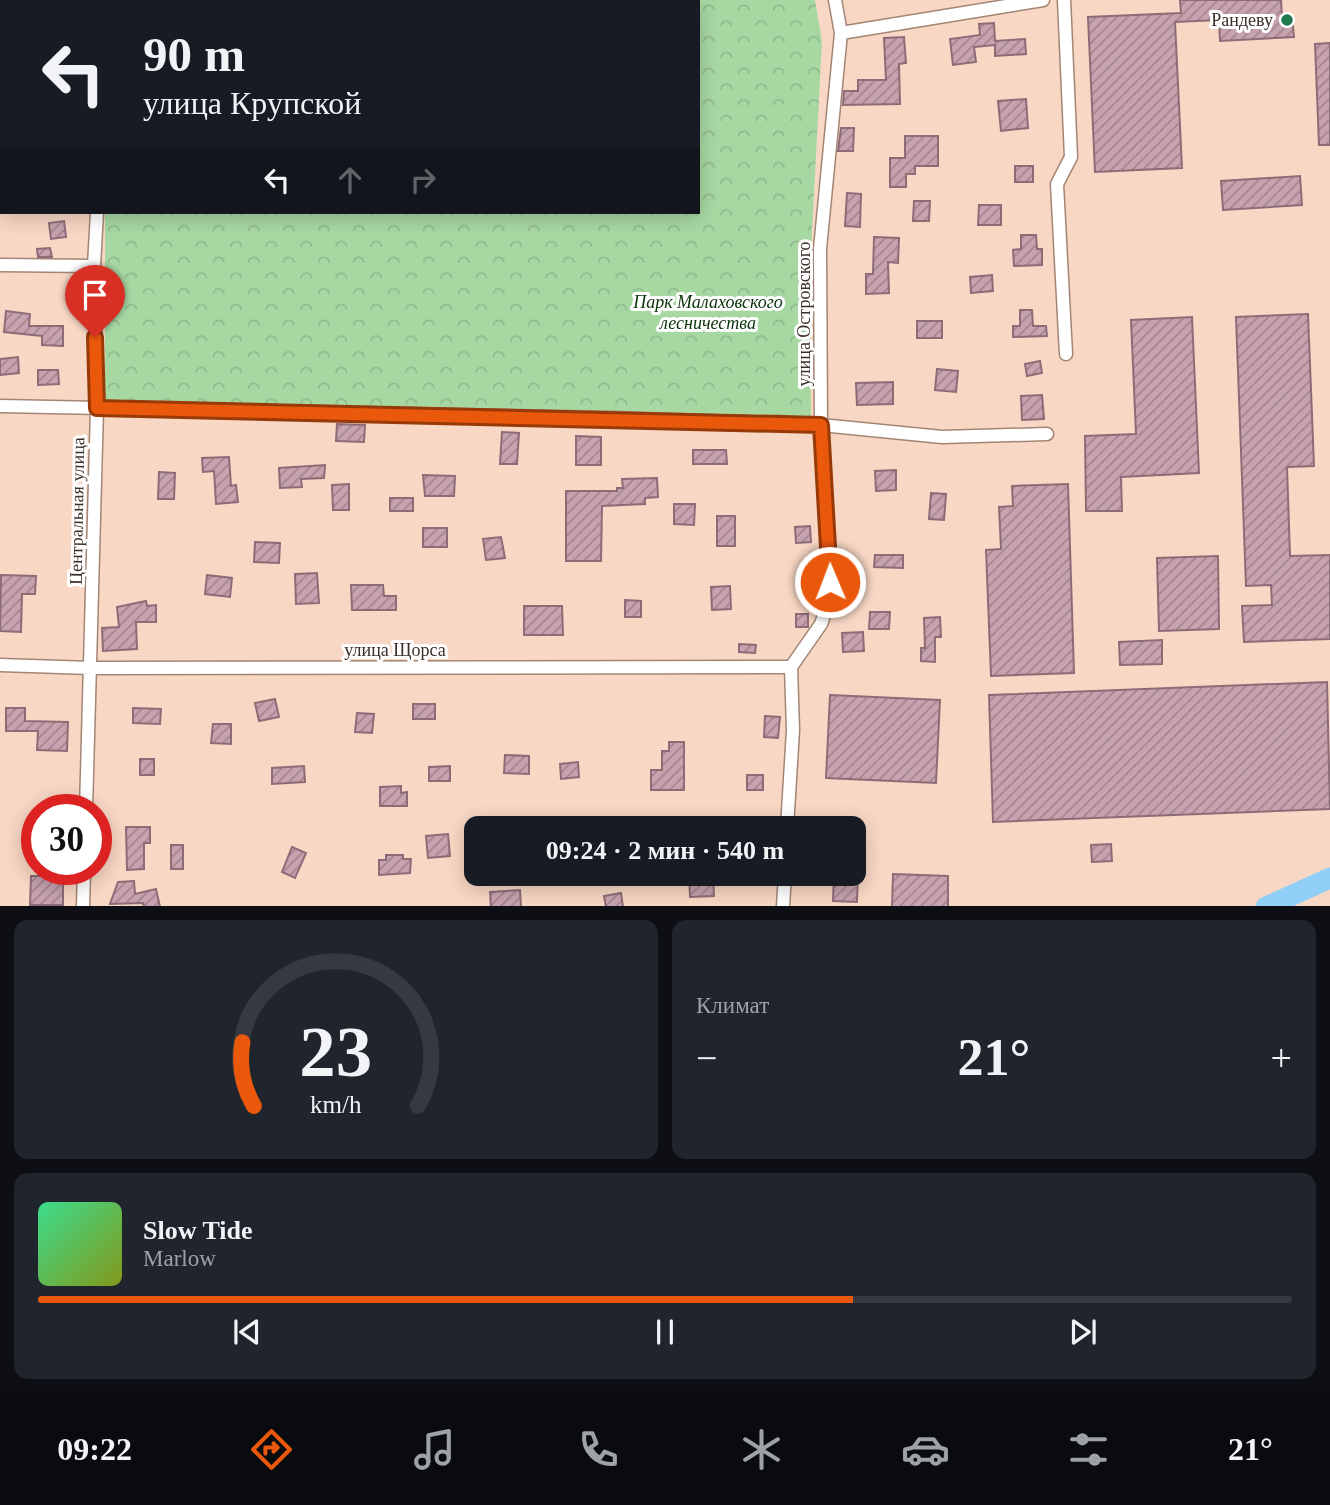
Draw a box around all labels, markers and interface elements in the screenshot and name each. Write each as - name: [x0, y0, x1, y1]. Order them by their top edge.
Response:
- place label: Рандеву: [1211, 10, 1273, 30]
- marker: Рандеву: [1279, 12, 1295, 28]
- text: 90 m: [143, 27, 245, 82]
- icon: left: [28, 28, 119, 119]
- text: улица Крупской: [143, 85, 361, 121]
- icon: left: [258, 161, 296, 199]
- icon: ahead: [331, 161, 369, 199]
- icon: right: [404, 161, 442, 199]
- street label: улица Островского: [794, 241, 814, 387]
- pin: [65, 265, 125, 337]
- icon: arrive: [76, 276, 114, 314]
- park label: Парк Малаховского лесничества: [632, 292, 783, 333]
- street label: Центральная улица: [66, 437, 88, 585]
- position arrow: [793, 545, 867, 619]
- street label: улица Щорса: [344, 640, 446, 660]
- speed limit sign: 30: [21, 794, 112, 885]
- text: 09:24 · 2 мин · 540 m: [546, 836, 784, 865]
- text: Климат: [696, 993, 769, 1018]
- text: 23: [300, 1011, 372, 1092]
- text: 21°: [958, 1029, 1030, 1086]
- text: −: [696, 1037, 717, 1079]
- text: +: [1271, 1037, 1292, 1079]
- text: km/h: [310, 1090, 362, 1117]
- text: Slow Tide: [143, 1216, 253, 1245]
- text: Marlow: [143, 1246, 216, 1271]
- icon: previous: [228, 1313, 266, 1351]
- icon: pause: [646, 1313, 684, 1351]
- icon: next: [1064, 1313, 1102, 1351]
- icon: directions: [247, 1425, 296, 1474]
- icon: music: [410, 1425, 459, 1474]
- icon: phone: [574, 1425, 623, 1474]
- icon: climate: [737, 1425, 786, 1474]
- icon: car: [901, 1425, 950, 1474]
- icon: filters: [1064, 1425, 1113, 1474]
- text: 09:22: [57, 1431, 132, 1467]
- text: 21°: [1228, 1431, 1273, 1467]

